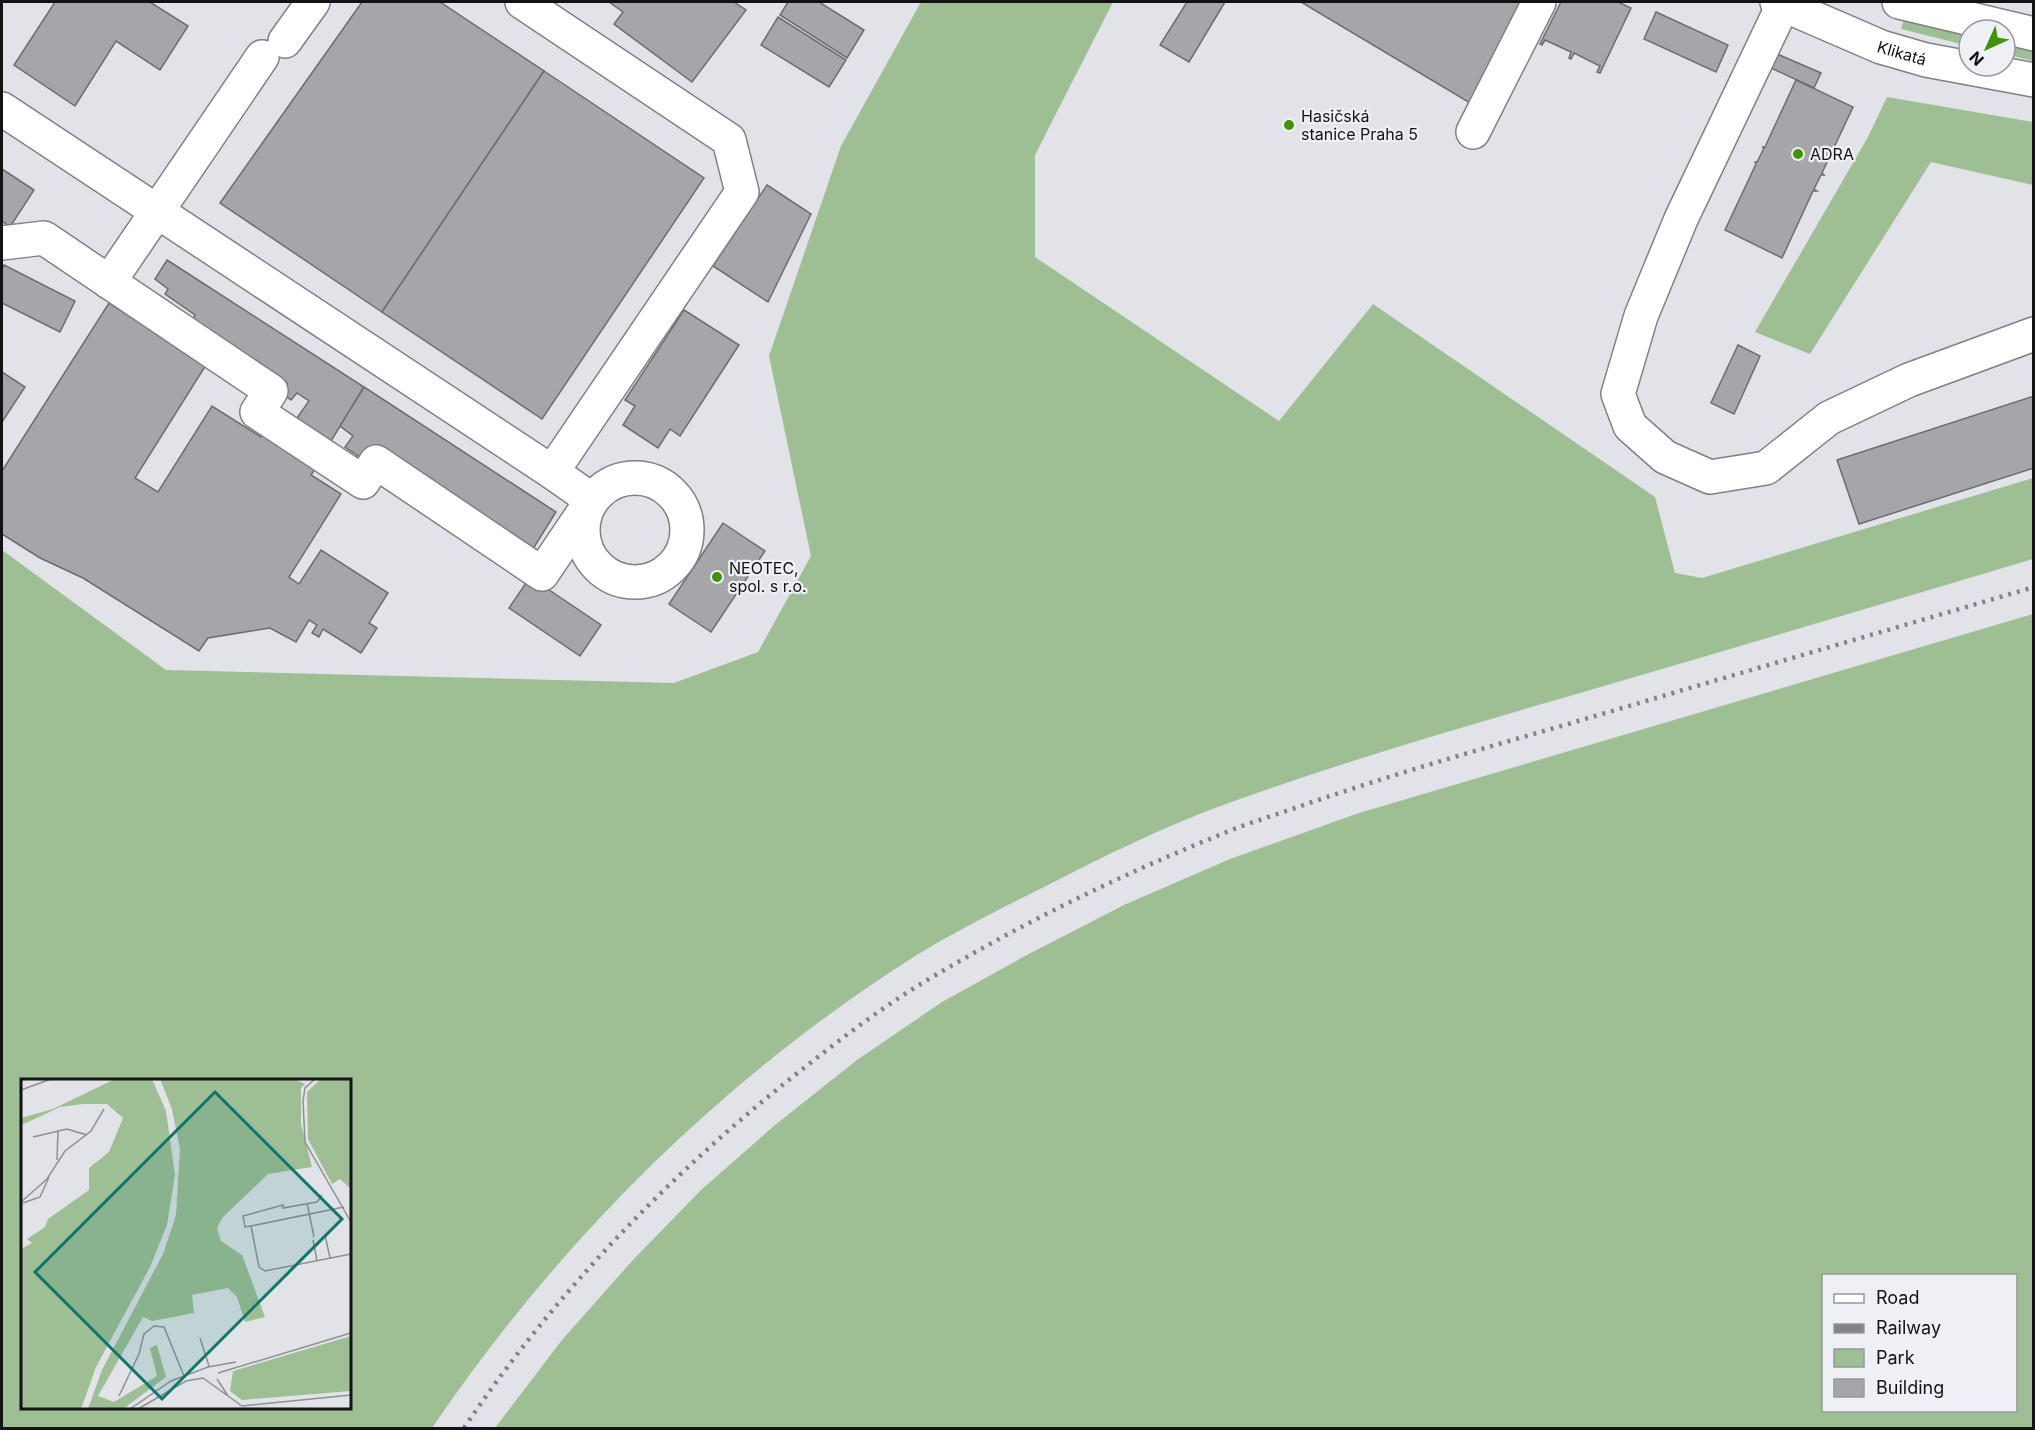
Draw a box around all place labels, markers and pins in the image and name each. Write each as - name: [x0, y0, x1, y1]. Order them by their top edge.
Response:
- place label: Hasičská stanice Praha 5: [1301, 106, 1418, 144]
- marker: Hasičská stanice Praha 5: [1282, 118, 1296, 132]
- place label: ADRA: [1810, 144, 1854, 164]
- marker: ADRA: [1791, 147, 1805, 161]
- place label: NEOTEC, spol. s r.o.: [729, 558, 807, 596]
- marker: NEOTEC, spol. s r.o.: [710, 570, 724, 584]

